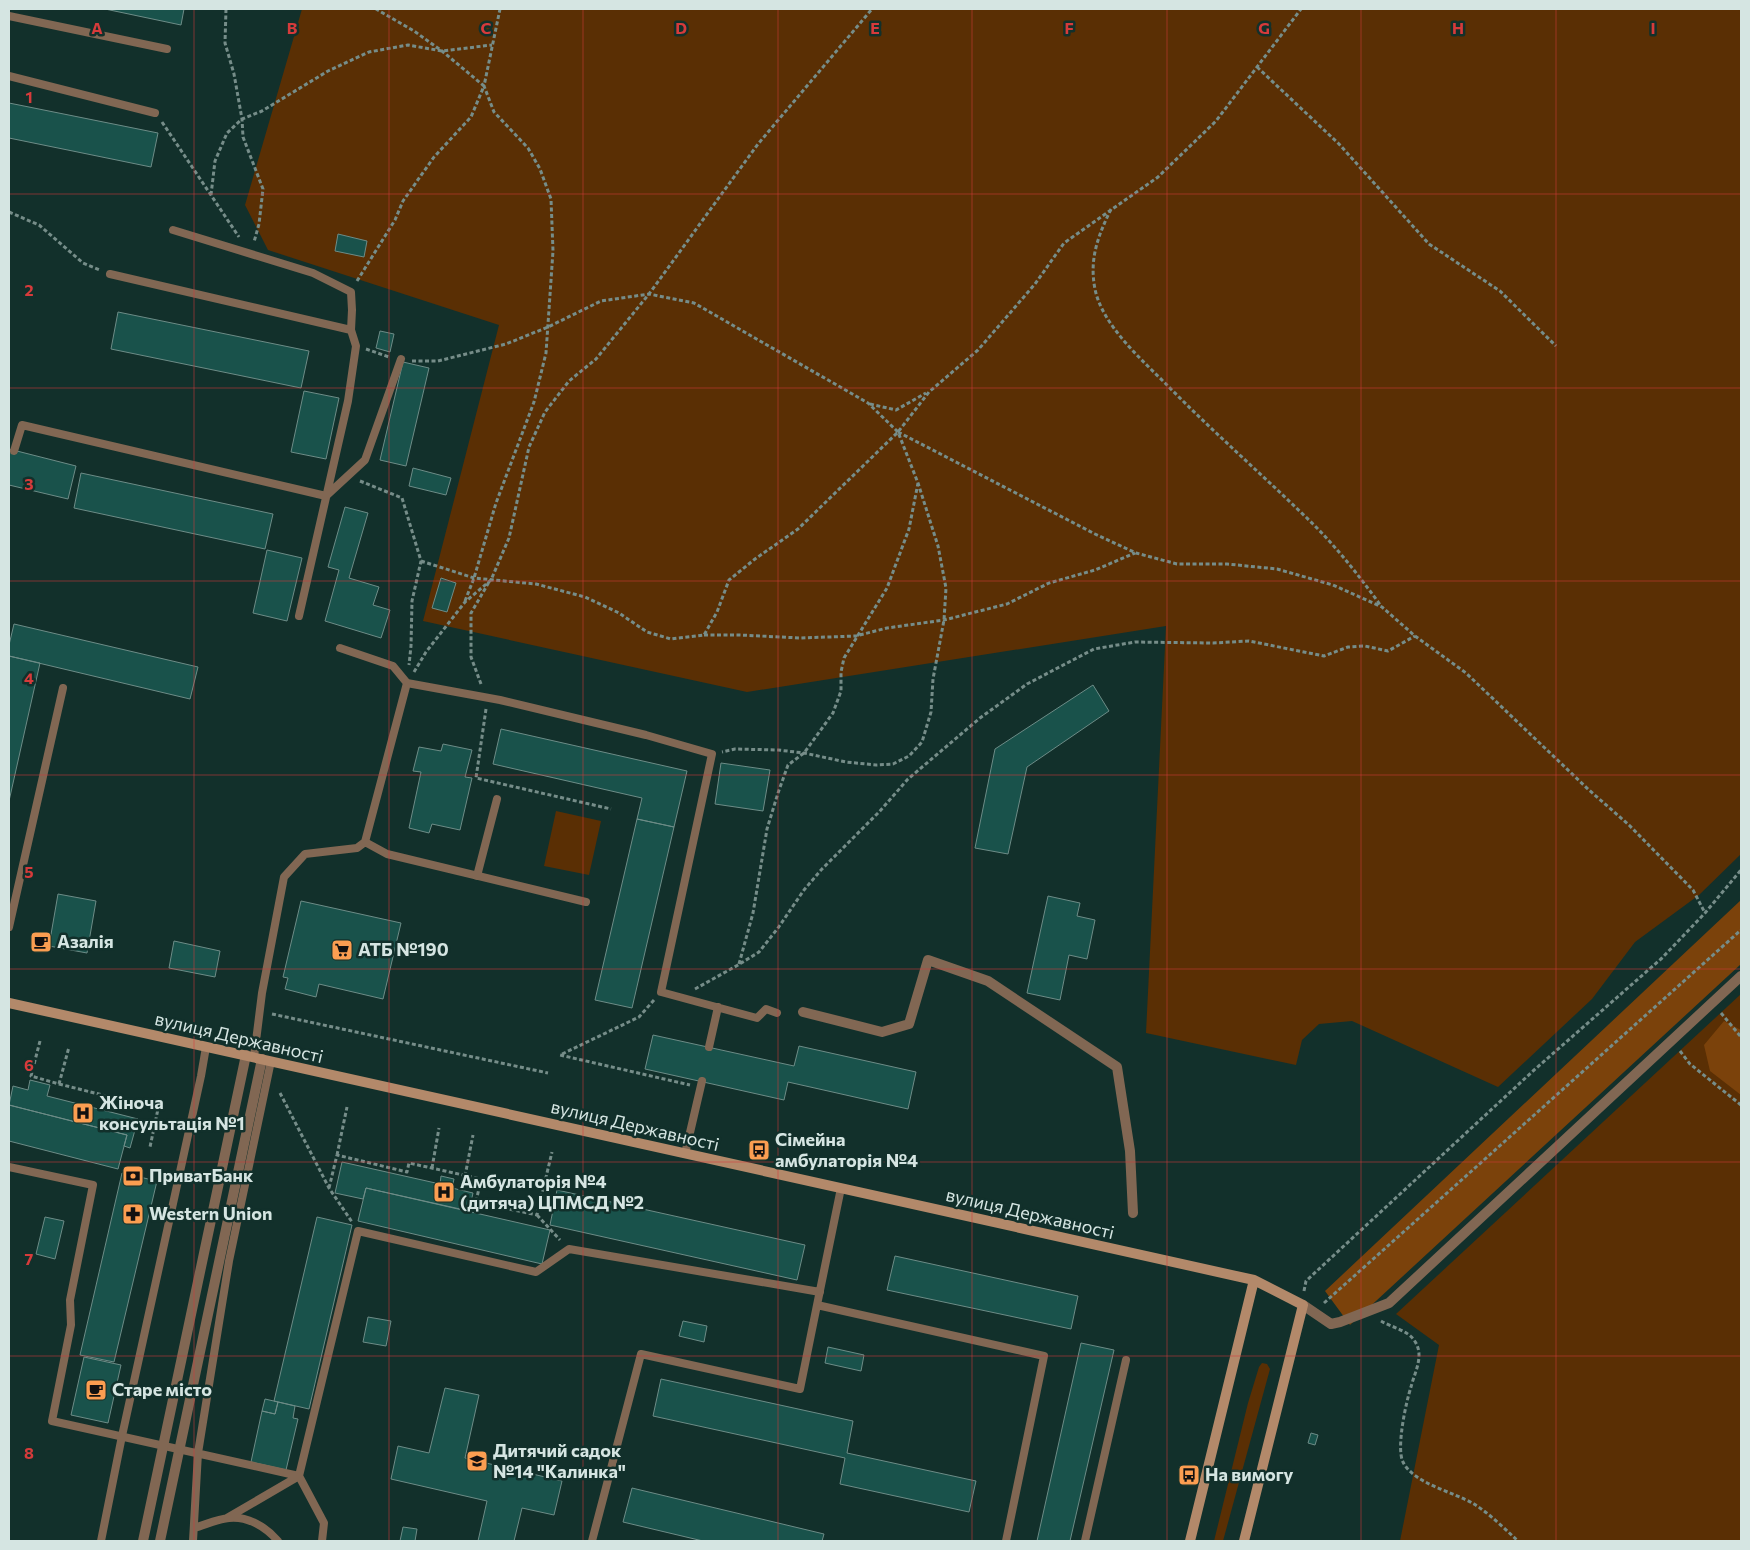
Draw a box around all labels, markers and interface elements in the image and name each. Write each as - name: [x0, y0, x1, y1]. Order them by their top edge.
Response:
- text: A: [91, 18, 103, 37]
- text: B: [287, 18, 298, 37]
- text: C: [481, 18, 492, 37]
- text: D: [675, 18, 687, 37]
- text: E: [870, 18, 880, 37]
- text: F: [1064, 18, 1074, 37]
- text: G: [1258, 18, 1270, 37]
- text: H: [1452, 18, 1464, 37]
- text: I: [1650, 18, 1656, 37]
- text: 1: [25, 87, 33, 106]
- text: 2: [24, 280, 34, 299]
- text: 3: [24, 474, 34, 493]
- text: 4: [24, 668, 34, 687]
- text: 5: [24, 862, 34, 881]
- cafe icon: Азалія: [29, 930, 53, 954]
- place label: Азалія: [57, 930, 114, 952]
- supermarket icon: АТБ №190: [330, 938, 354, 962]
- place label: АТБ №190: [358, 938, 449, 960]
- street label: вулиця Державності: [153, 1007, 326, 1067]
- text: 6: [24, 1055, 34, 1074]
- place label: Жіноча консультація №1: [99, 1091, 245, 1134]
- street label: вулиця Державності: [549, 1095, 722, 1155]
- hospital icon: Жіноча консультація №1: [71, 1101, 95, 1125]
- place label: Сімейна амбулаторія №4: [775, 1128, 918, 1171]
- bus stop icon: Сімейна амбулаторія №4: [747, 1138, 771, 1162]
- bank icon: ПриватБанк: [121, 1164, 145, 1188]
- place label: ПриватБанк: [149, 1164, 254, 1186]
- place label: Амбулаторія №4 (дитяча) ЦПМСД №2: [460, 1170, 644, 1213]
- hospital icon: Амбулаторія №4 (дитяча) ЦПМСД №2: [432, 1180, 456, 1204]
- street label: вулиця Державності: [944, 1183, 1117, 1243]
- pharmacy icon: Western Union: [121, 1202, 145, 1226]
- place label: Western Union: [149, 1202, 272, 1224]
- text: 7: [25, 1249, 34, 1268]
- cafe icon: Старе місто: [84, 1378, 108, 1402]
- place label: Старе місто: [112, 1378, 212, 1400]
- place label: Дитячий садок №14 "Калинка": [493, 1439, 626, 1482]
- text: 8: [24, 1443, 34, 1462]
- school or university icon: Дитячий садок №14 "Калинка": [465, 1449, 489, 1473]
- bus stop icon: На вимогу: [1177, 1463, 1201, 1487]
- place label: На вимогу: [1205, 1463, 1294, 1485]

